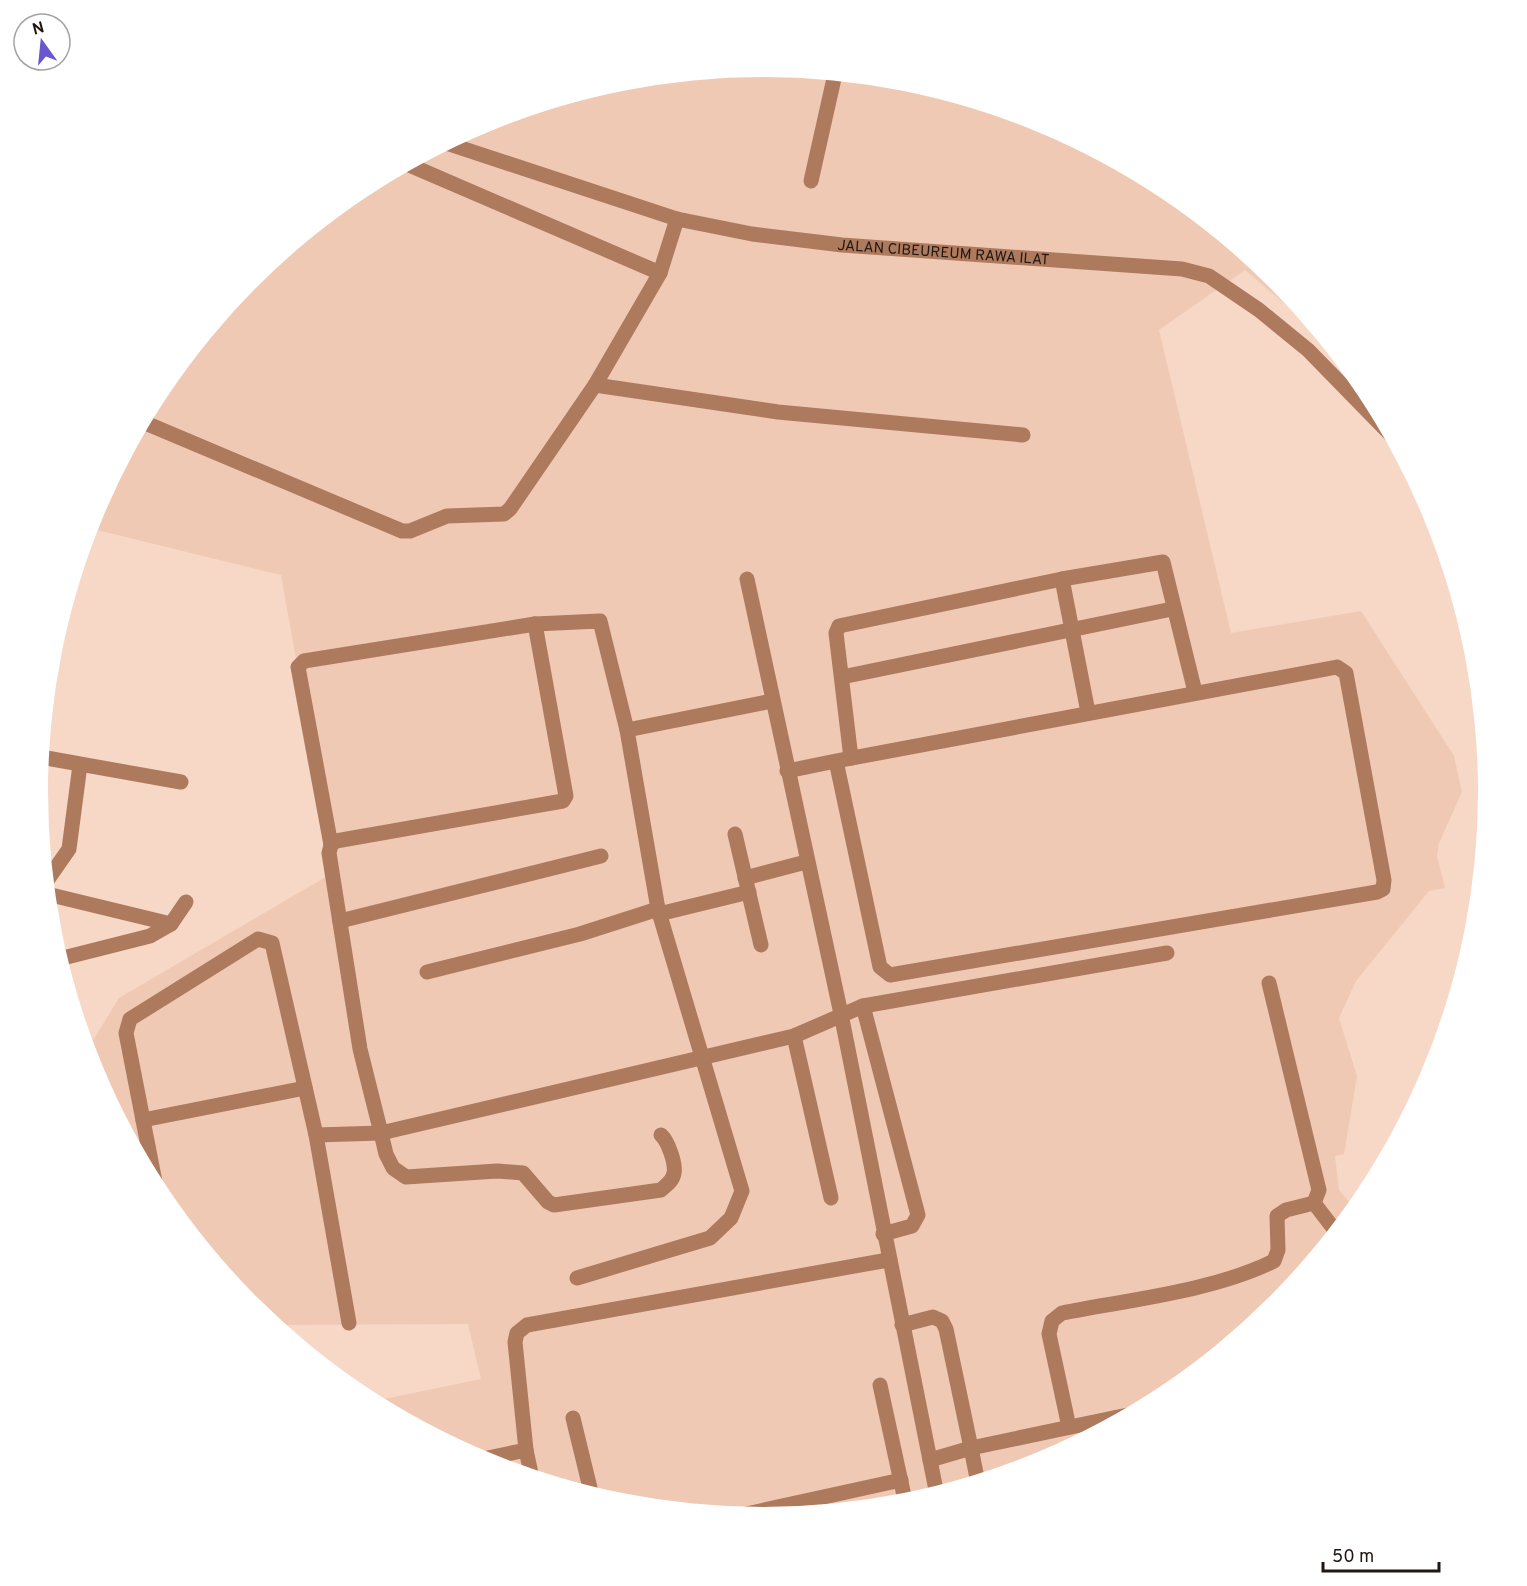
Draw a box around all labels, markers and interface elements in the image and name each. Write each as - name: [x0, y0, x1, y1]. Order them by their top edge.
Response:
- north arrow: [12, 12, 72, 72]
- text: N: [30, 18, 47, 41]
- street label: JALAN CIBEUREUM RAWA ILAT: [836, 237, 1050, 271]
- scale bar: [1323, 1535, 1438, 1573]
- text: 50 m: [1332, 1546, 1374, 1569]

